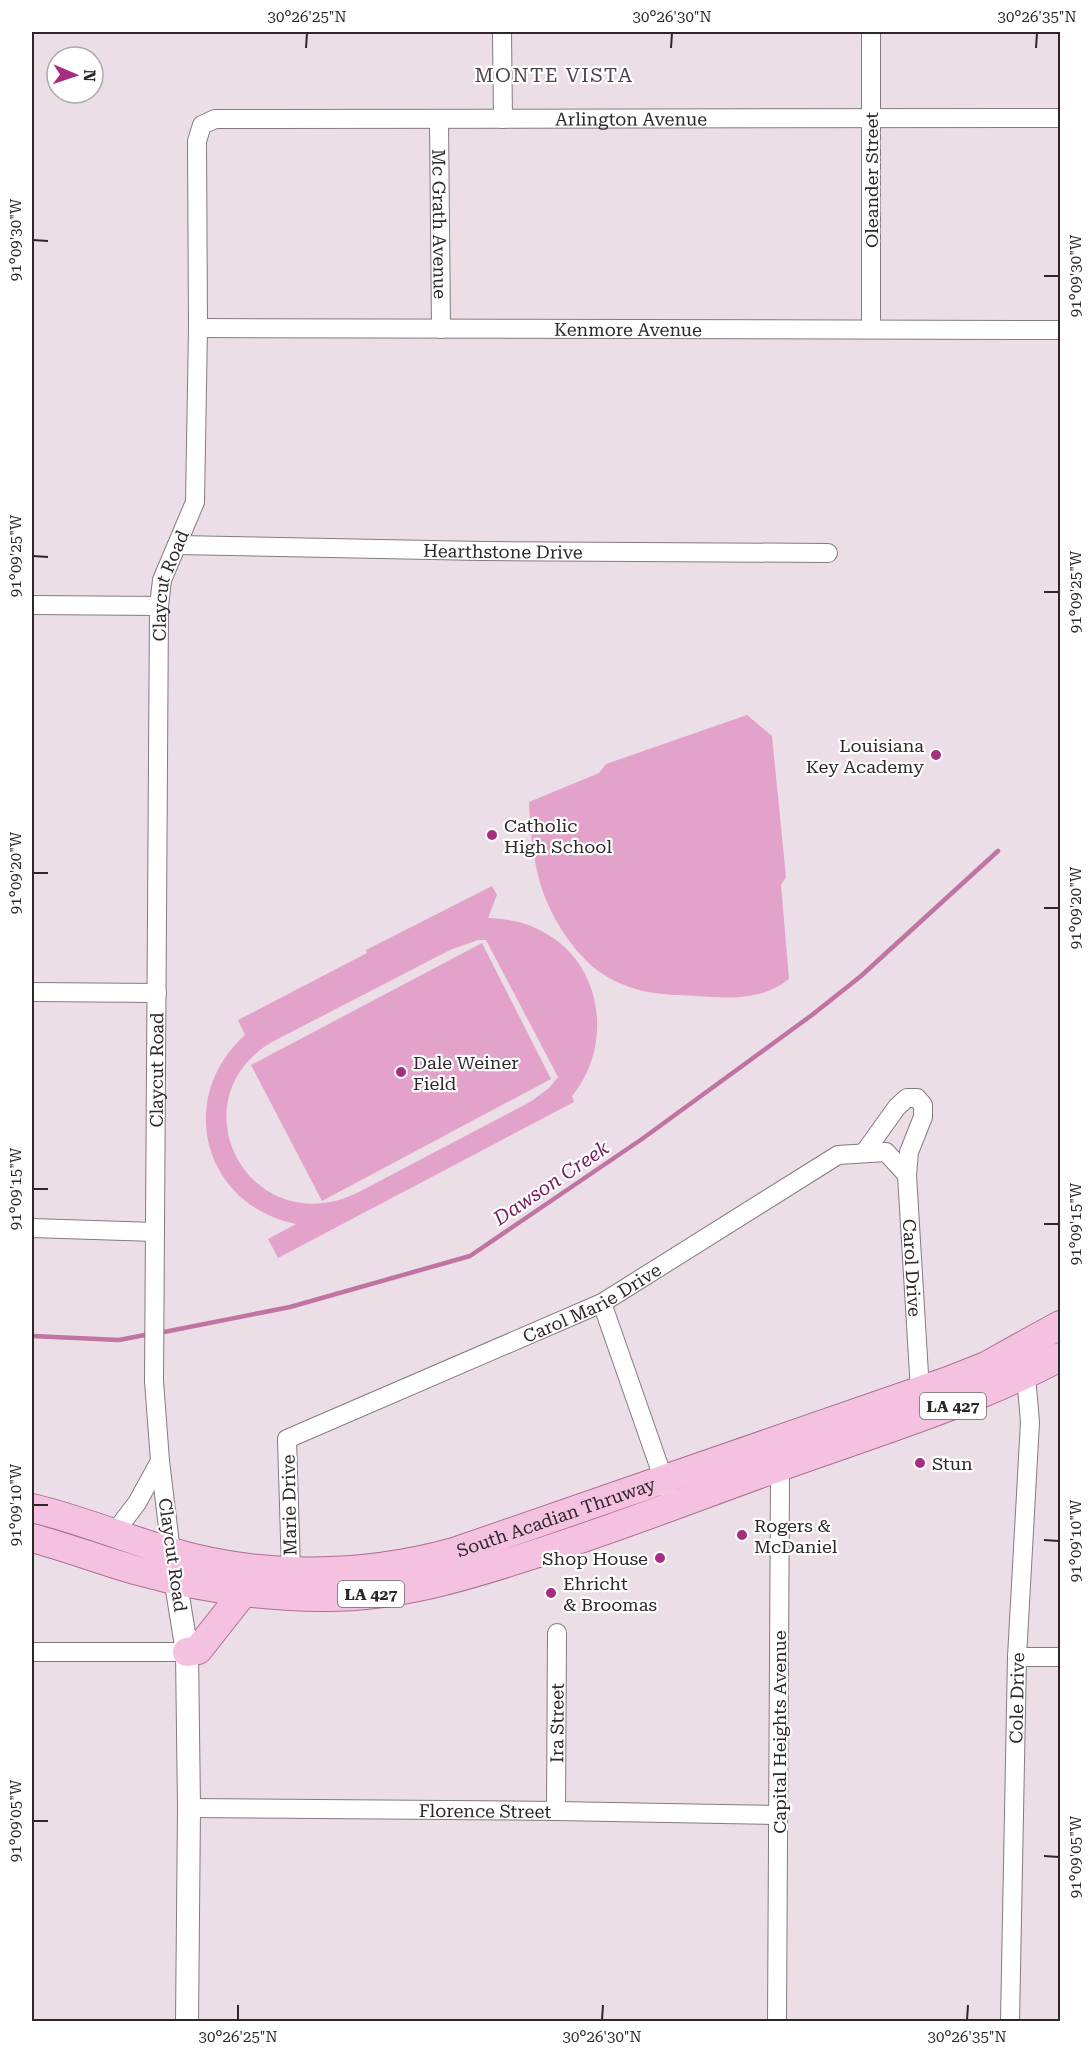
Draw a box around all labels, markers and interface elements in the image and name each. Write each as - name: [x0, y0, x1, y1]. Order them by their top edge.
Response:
- text: 30°26'25"N: [267, 8, 347, 26]
- text: 30°26'30"N: [632, 8, 712, 26]
- text: 30°26'35"N: [997, 8, 1077, 26]
- north arrow: [45, 45, 105, 105]
- district label: MONTE VISTA: [475, 63, 634, 87]
- text: N: [80, 69, 99, 82]
- street label: Arlington Avenue: [555, 108, 707, 129]
- street label: Oleander Street: [861, 112, 882, 248]
- street label: Mc Grath Avenue: [429, 149, 451, 299]
- text: 91°09'30"W: [7, 198, 25, 281]
- text: 91°09'30"W: [1067, 234, 1085, 317]
- street label: Kenmore Avenue: [554, 318, 702, 340]
- text: 91°09'25"W: [7, 514, 25, 597]
- street label: Claycut Road: [148, 526, 193, 641]
- street label: Hearthstone Drive: [423, 539, 583, 562]
- text: 91°09'25"W: [1067, 550, 1085, 633]
- place label: Louisiana Key Academy: [806, 735, 924, 777]
- marker: Louisiana Key Academy: [929, 748, 943, 762]
- place label: Catholic High School: [504, 815, 612, 857]
- marker: Catholic High School: [485, 828, 499, 842]
- text: 91°09'20"W: [7, 831, 25, 914]
- text: 91°09'20"W: [1067, 866, 1085, 949]
- street label: Claycut Road: [145, 1012, 167, 1127]
- place label: Dale Weiner Field: [413, 1052, 519, 1094]
- marker: Dale Weiner Field: [394, 1065, 408, 1079]
- water label: Dawson Creek: [488, 1135, 614, 1231]
- text: 91°09'15"W: [7, 1147, 25, 1230]
- text: 91°09'15"W: [1067, 1182, 1085, 1265]
- street label: Carol Drive: [899, 1218, 926, 1318]
- street label: Carol Marie Drive: [519, 1258, 664, 1346]
- road number: LA 427: [920, 1393, 986, 1419]
- place label: Stun: [932, 1453, 973, 1474]
- street label: Marie Drive: [278, 1454, 300, 1556]
- marker: Stun: [913, 1456, 927, 1470]
- text: 91°09'10"W: [7, 1463, 25, 1546]
- street label: South Acadian Thruway: [453, 1473, 658, 1561]
- street label: Claycut Road: [155, 1497, 191, 1614]
- text: 91°09'10"W: [1067, 1499, 1085, 1582]
- place label: Rogers & McDaniel: [754, 1515, 838, 1557]
- marker: Rogers & McDaniel: [735, 1528, 749, 1542]
- place label: Shop House: [542, 1548, 648, 1569]
- marker: Shop House: [653, 1551, 667, 1565]
- place label: Ehricht & Broomas: [563, 1573, 657, 1615]
- road number: LA 427: [338, 1581, 404, 1607]
- marker: Ehricht & Broomas: [544, 1586, 558, 1600]
- street label: Capital Heights Avenue: [769, 1630, 790, 1834]
- street label: Cole Drive: [1005, 1652, 1028, 1744]
- street label: Ira Street: [546, 1683, 567, 1763]
- text: 91°09'05"W: [7, 1779, 25, 1862]
- street label: Florence Street: [419, 1799, 552, 1821]
- text: 91°09'05"W: [1067, 1815, 1085, 1898]
- text: 30°26'25"N: [198, 2028, 278, 2046]
- text: 30°26'30"N: [562, 2028, 642, 2046]
- text: 30°26'35"N: [927, 2028, 1007, 2046]

